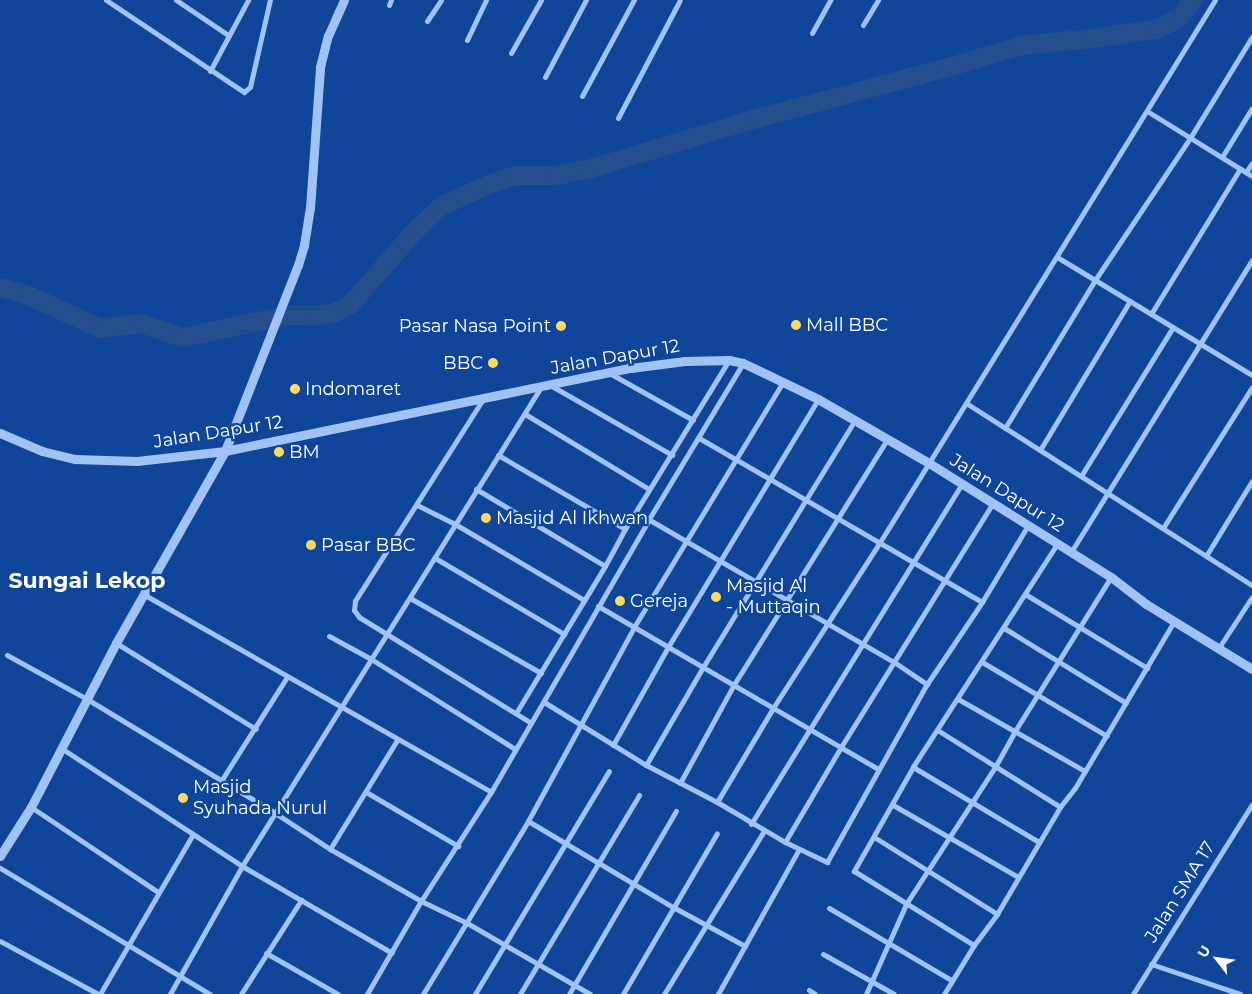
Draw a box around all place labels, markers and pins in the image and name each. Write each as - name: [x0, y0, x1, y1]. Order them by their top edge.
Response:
- place label: Mall BBC: [806, 314, 888, 336]
- place label: Pasar Nasa Point: [399, 315, 551, 337]
- marker: Mall BBC: [790, 319, 802, 331]
- marker: Pasar Nasa Point: [555, 320, 567, 332]
- place label: BBC: [443, 352, 483, 374]
- marker: BBC: [487, 357, 499, 369]
- place label: Indomaret: [305, 378, 401, 400]
- marker: Indomaret: [289, 383, 301, 395]
- place label: BM: [289, 441, 320, 463]
- marker: BM: [273, 446, 285, 458]
- place label: Masjid Al Ikhwan: [496, 507, 648, 529]
- marker: Masjid Al Ikhwan: [480, 512, 492, 524]
- place label: Pasar BBC: [321, 534, 416, 556]
- marker: Pasar BBC: [305, 539, 317, 551]
- place label: Masjid Al - Muttaqin: [726, 576, 821, 618]
- place label: Gereja: [630, 590, 688, 612]
- marker: Masjid Al - Muttaqin: [710, 591, 722, 603]
- marker: Gereja: [614, 595, 626, 607]
- place label: Masjid Syuhada Nurul: [193, 777, 327, 820]
- marker: Masjid Syuhada Nurul: [177, 792, 189, 804]

